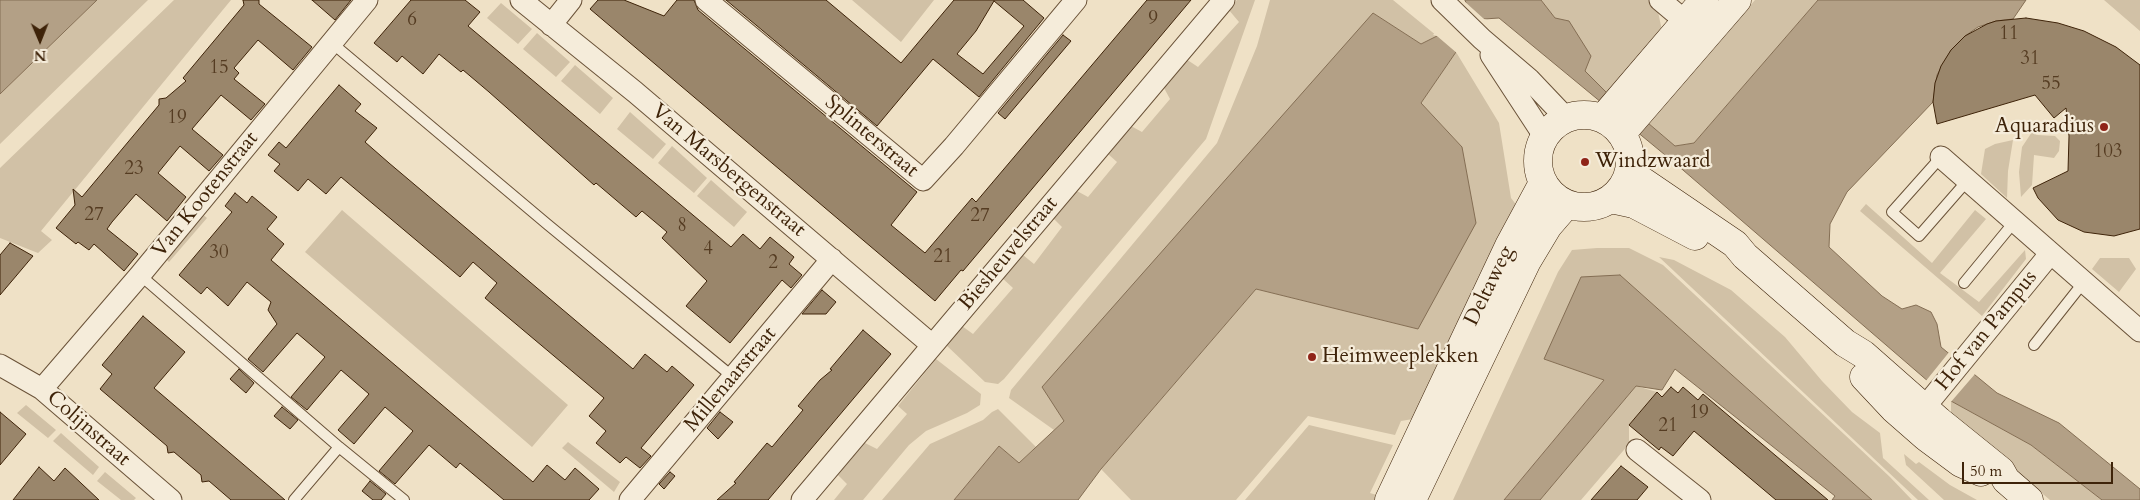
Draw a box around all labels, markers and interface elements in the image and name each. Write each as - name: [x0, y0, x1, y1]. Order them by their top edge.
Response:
- house number: 9: [1148, 9, 1158, 31]
- house number: 6: [407, 10, 417, 32]
- north arrow: [15, 15, 65, 65]
- house number: 11: [1999, 24, 2019, 46]
- text: N: [34, 46, 47, 65]
- house number: 31: [2020, 49, 2040, 71]
- house number: 15: [209, 58, 229, 80]
- house number: 55: [2041, 74, 2061, 96]
- street label: Splinterstraat: [819, 90, 923, 184]
- street label: Van Marsbergenstraat: [646, 99, 810, 243]
- house number: 19: [167, 108, 187, 130]
- place label: Aquaradius: [1995, 114, 2094, 140]
- marker: Aquaradius: [2098, 121, 2110, 133]
- street label: Van Kootenstraat: [148, 127, 264, 263]
- house number: 103: [2093, 142, 2123, 164]
- place label: Windzwaard: [1595, 149, 1710, 175]
- marker: Windzwaard: [1579, 156, 1591, 168]
- house number: 23: [124, 159, 144, 181]
- street label: Biesheuvelstraat: [954, 192, 1064, 316]
- house number: 27: [84, 205, 104, 227]
- house number: 27: [970, 206, 990, 228]
- house number: 8: [677, 216, 687, 238]
- house number: 4: [703, 239, 713, 261]
- street label: Deltaweg: [1460, 242, 1520, 330]
- house number: 30: [209, 243, 229, 265]
- house number: 21: [933, 247, 953, 269]
- house number: 2: [768, 253, 778, 275]
- street label: Hof van Pampus: [1931, 266, 2043, 396]
- street label: Millenaarstraat: [680, 322, 782, 438]
- place label: Heimweeplekken: [1322, 344, 1479, 370]
- marker: Heimweeplekken: [1306, 351, 1318, 363]
- street label: Colijnstraat: [41, 386, 135, 472]
- house number: 19: [1689, 403, 1709, 425]
- house number: 21: [1658, 416, 1678, 438]
- scale bar: [1965, 452, 2116, 484]
- text: 50 m: [1970, 461, 2002, 481]

